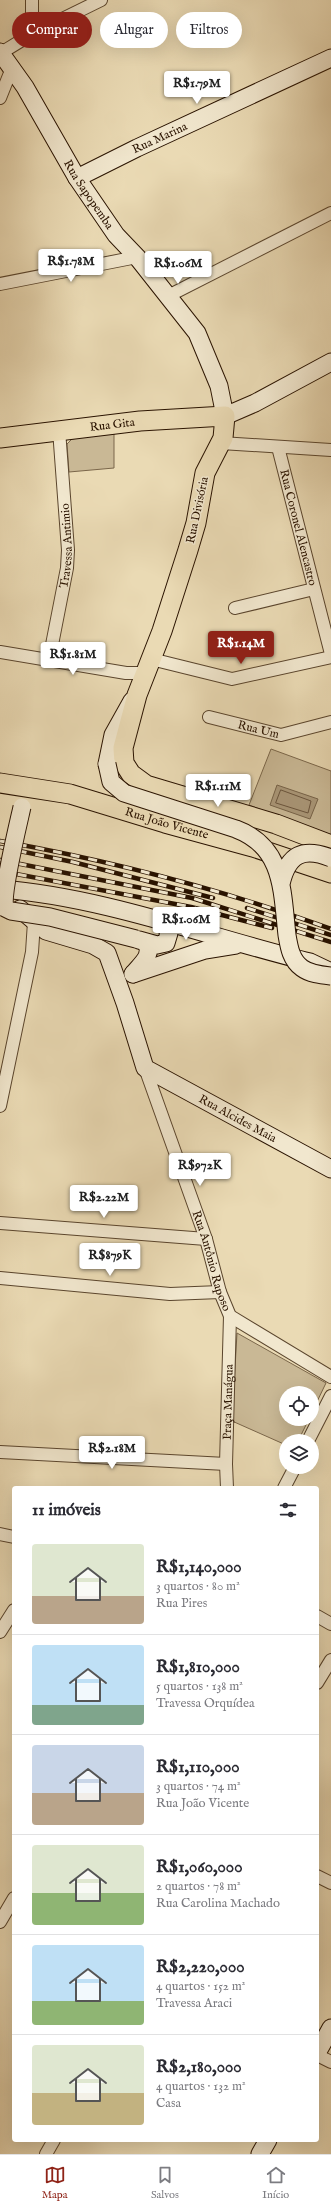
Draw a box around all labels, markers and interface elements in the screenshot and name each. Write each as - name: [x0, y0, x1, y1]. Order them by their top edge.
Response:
- chip: Comprar: [12, 12, 92, 48]
- chip: Alugar: [100, 12, 168, 48]
- chip: Filtros: [176, 12, 242, 48]
- pin: R$1.79M: [160, 71, 234, 105]
- text: R$1.79M: [173, 75, 221, 92]
- street label: Rua Marina: [130, 118, 190, 157]
- street label: Rua Sapopemba: [60, 157, 117, 233]
- pin: R$1.78M: [34, 249, 108, 283]
- pin: R$1.06M: [141, 251, 215, 285]
- text: R$1.78M: [47, 253, 95, 270]
- text: R$1.06M: [154, 255, 202, 272]
- street label: Rua Gita: [89, 415, 136, 435]
- street label: Rua Coronel Alencastro: [276, 468, 320, 588]
- street label: Rua Divisória: [183, 475, 212, 545]
- street label: Travessa Antimio: [56, 502, 76, 589]
- pin: R$1.14M: [204, 631, 278, 665]
- text: R$1.14M: [217, 635, 265, 652]
- pin: R$1.81M: [36, 642, 110, 676]
- text: R$1.81M: [50, 646, 96, 663]
- street label: Rua Um: [236, 717, 281, 742]
- pin: R$1.11M: [181, 774, 255, 808]
- text: R$1.11M: [195, 778, 241, 795]
- street label: Rua João Vicente: [123, 804, 211, 843]
- pin: R$1.06M: [149, 907, 223, 941]
- text: R$1.06M: [162, 911, 210, 928]
- street label: Rua Alcides Maia: [196, 1092, 280, 1146]
- pin: R$972K: [167, 1153, 233, 1187]
- text: R$972K: [178, 1157, 222, 1174]
- pin: R$2.22M: [67, 1185, 141, 1219]
- text: R$2.22M: [79, 1189, 129, 1206]
- street label: Rua Antônio Raposo: [188, 1208, 234, 1314]
- pin: R$879K: [77, 1243, 143, 1277]
- text: R$879K: [88, 1247, 132, 1264]
- street label: Praça Manágua: [220, 1363, 237, 1440]
- map controls: [279, 1386, 319, 1474]
- button: locate: [279, 1386, 319, 1426]
- button: layers: [279, 1434, 319, 1474]
- pin: R$2.18M: [75, 1436, 149, 1470]
- text: R$2.18M: [88, 1440, 136, 1457]
- icon: filters: [277, 1499, 299, 1521]
- text: 11 imóveis: [32, 1500, 101, 1521]
- text: R$1,140,000: [156, 1557, 242, 1578]
- icon: home: [64, 1560, 112, 1608]
- text: 3 quartos · 80 m²: [156, 1578, 240, 1595]
- text: Rua Pires: [156, 1595, 207, 1612]
- text: R$1,810,000: [156, 1657, 240, 1678]
- icon: home: [64, 1661, 112, 1709]
- text: 5 quartos · 138 m²: [156, 1678, 243, 1695]
- text: Travessa Orquídea: [156, 1695, 255, 1712]
- text: R$1,110,000: [156, 1757, 240, 1778]
- icon: home: [64, 1761, 112, 1809]
- text: 3 quartos · 74 m²: [156, 1778, 241, 1795]
- text: Rua João Vicente: [156, 1795, 249, 1812]
- text: R$1,060,000: [156, 1857, 243, 1878]
- icon: home: [64, 1861, 112, 1909]
- text: 2 quartos · 78 m²: [156, 1878, 241, 1895]
- text: Rua Carolina Machado: [156, 1895, 280, 1912]
- text: R$2,220,000: [156, 1957, 245, 1978]
- icon: home: [64, 1961, 112, 2009]
- text: 4 quartos · 152 m²: [156, 1978, 245, 1995]
- text: Travessa Araci: [156, 1995, 232, 2012]
- text: R$2,180,000: [156, 2057, 242, 2078]
- icon: home: [64, 2061, 112, 2109]
- text: 4 quartos · 132 m²: [156, 2078, 246, 2095]
- text: Casa: [156, 2095, 181, 2112]
- tab: Mapa: [42, 2164, 68, 2202]
- tab: Salvos: [151, 2164, 179, 2202]
- tab: Início: [262, 2164, 289, 2202]

